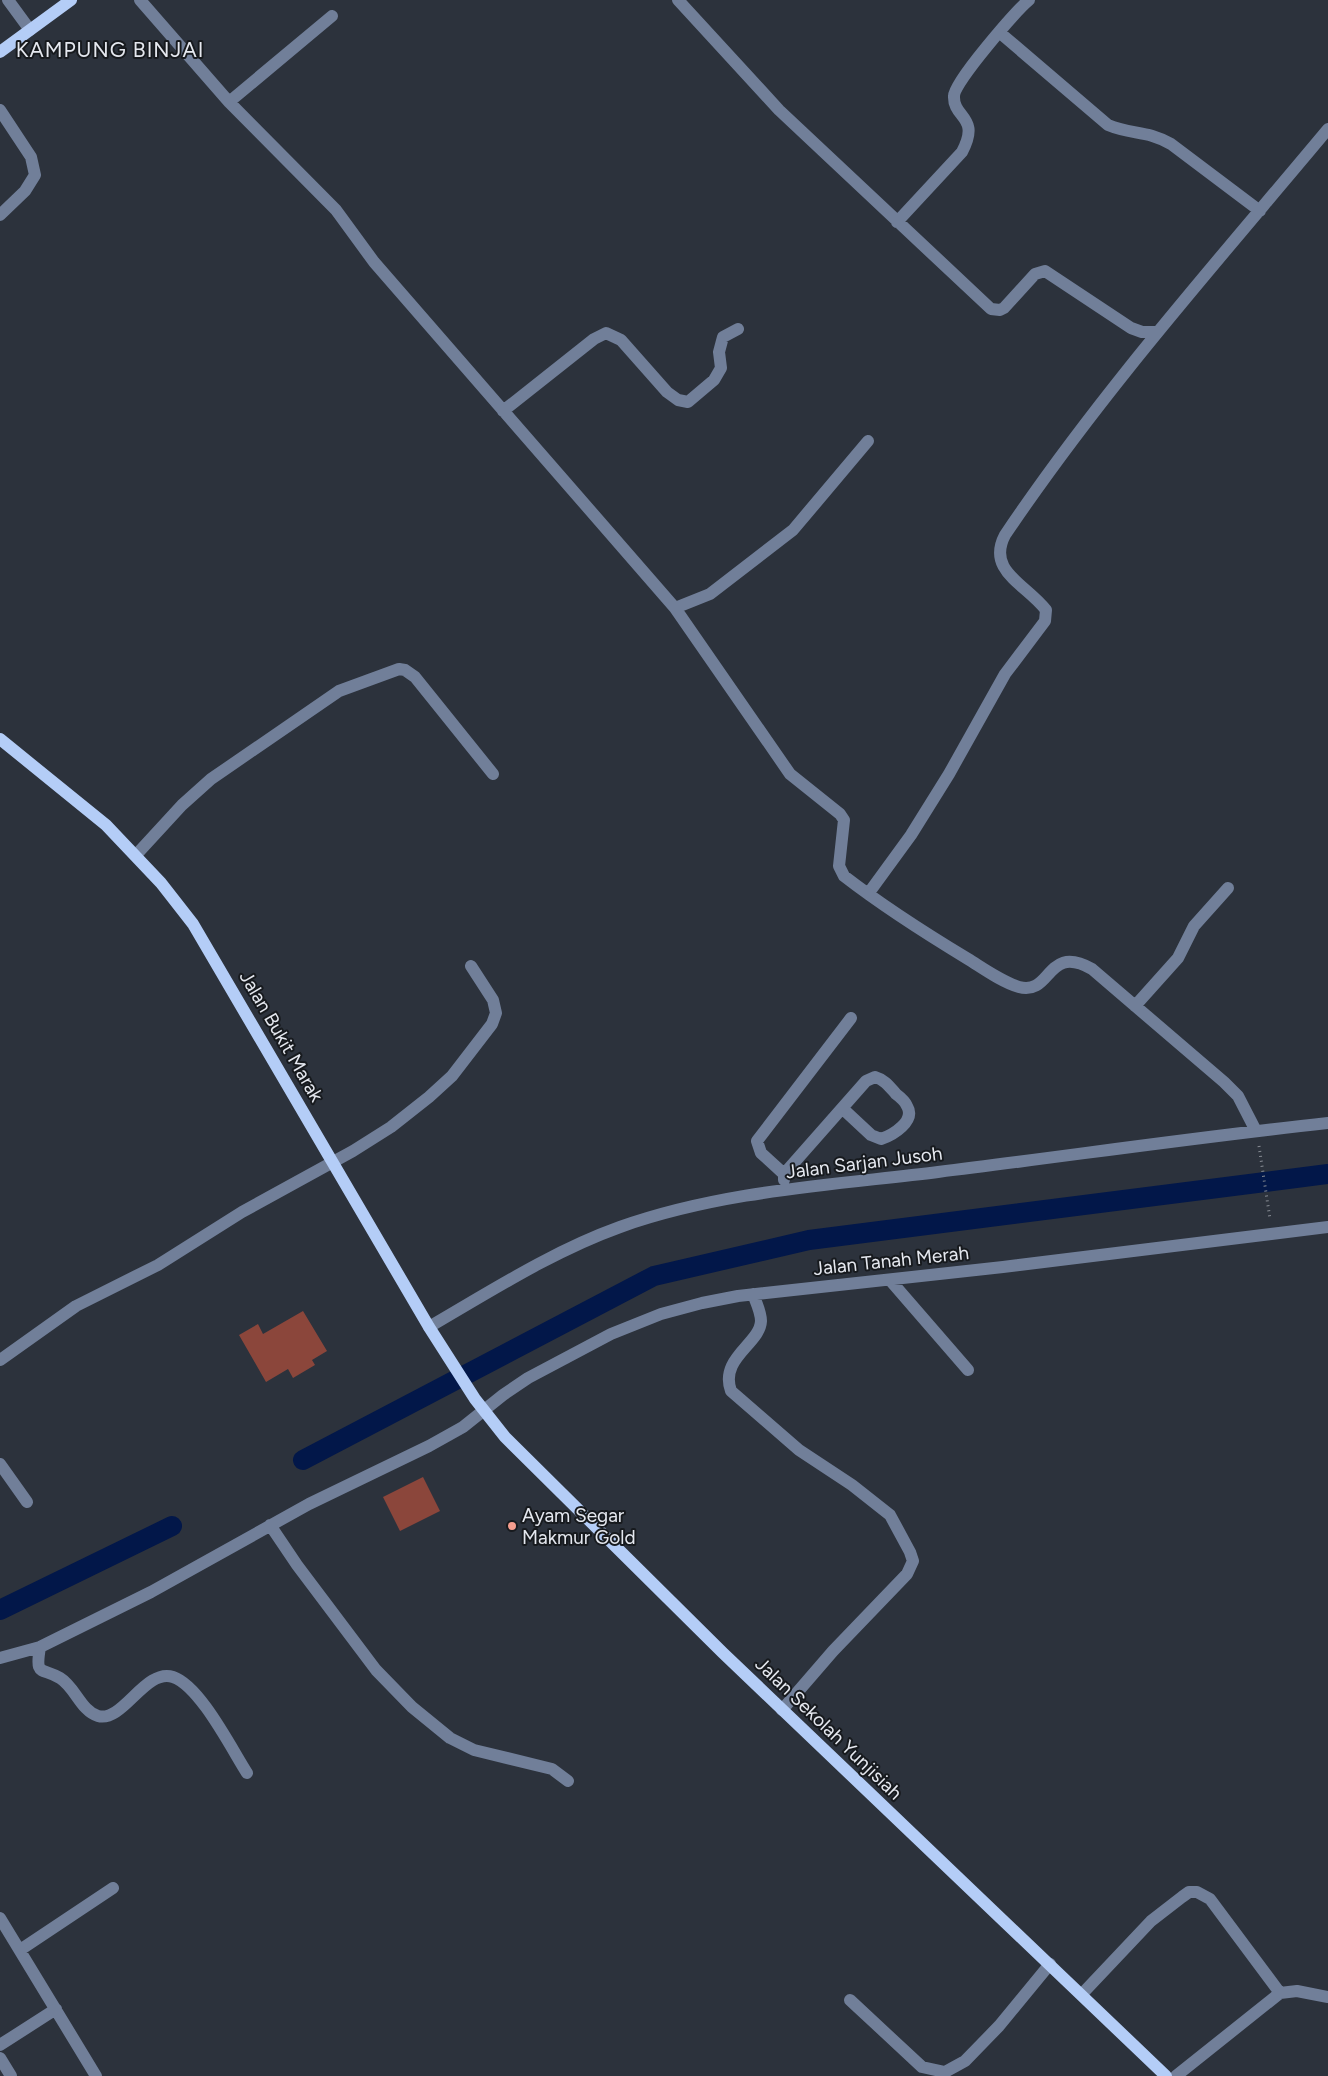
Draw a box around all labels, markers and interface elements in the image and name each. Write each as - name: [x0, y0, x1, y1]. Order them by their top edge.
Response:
- district label: KAMPUNG BINJAI: [16, 37, 204, 62]
- street label: Jalan Bukit Marak: [235, 967, 329, 1107]
- street label: Jalan Sarjan Jusoh: [785, 1141, 944, 1184]
- street label: Jalan Tanah Merah: [812, 1241, 970, 1280]
- place label: Ayam Segar Makmur Gold: [522, 1504, 636, 1549]
- marker: Ayam Segar Makmur Gold: [506, 1520, 518, 1532]
- street label: Jalan Sekolah Yunjisiah: [750, 1652, 907, 1804]

